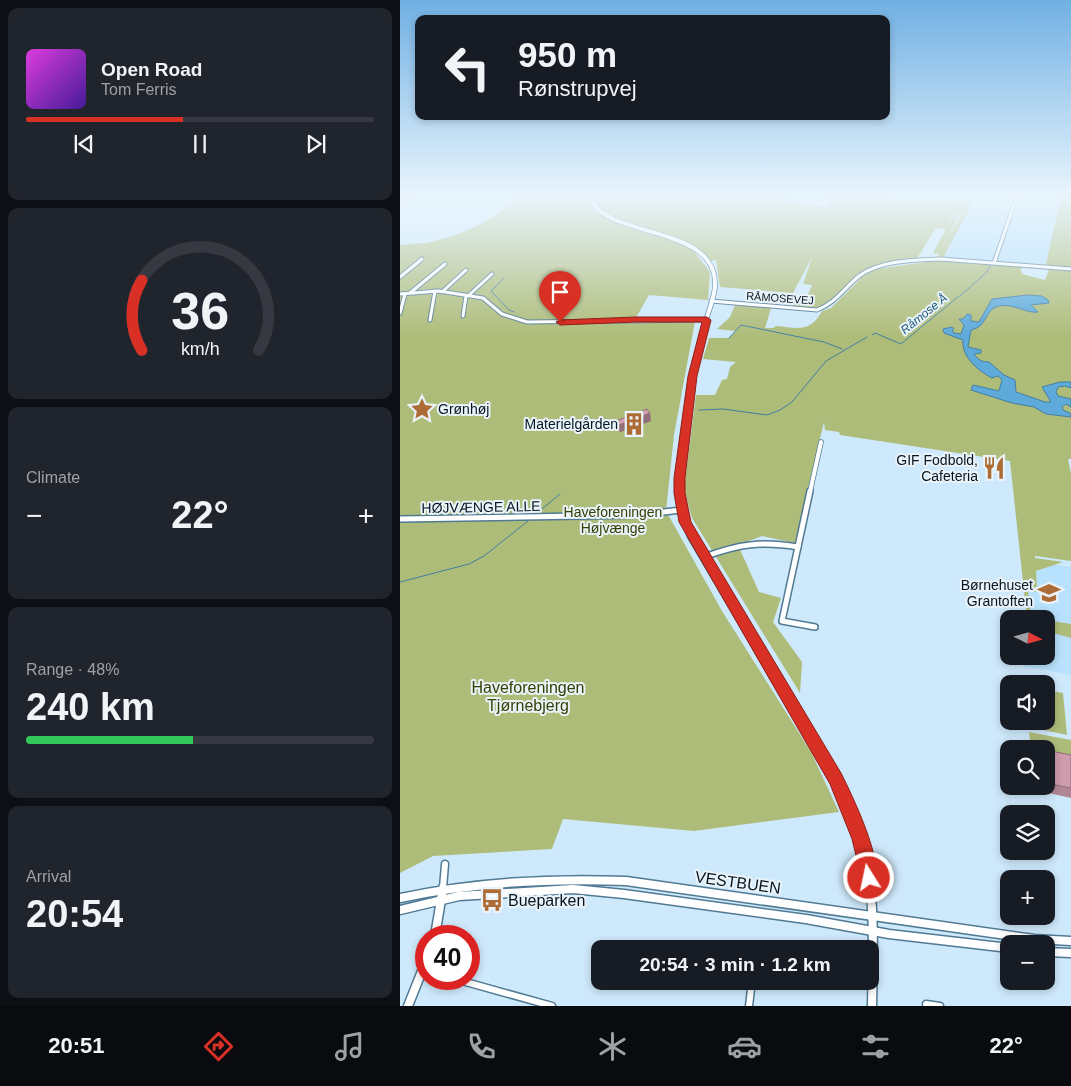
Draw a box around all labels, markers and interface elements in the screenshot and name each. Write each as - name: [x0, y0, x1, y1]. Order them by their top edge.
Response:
- icon: left: [435, 35, 500, 100]
- text: 950 m: [518, 35, 617, 74]
- text: Open Road: [101, 59, 202, 80]
- text: Rønstrupvej: [518, 76, 637, 101]
- text: Tom Ferris: [101, 81, 177, 98]
- icon: previous: [70, 130, 98, 158]
- icon: pause: [186, 130, 214, 158]
- icon: next: [302, 130, 330, 158]
- pin: [539, 271, 581, 322]
- icon: arrive: [546, 278, 574, 306]
- text: 36: [171, 282, 229, 340]
- street label: RÅMOSEVEJ: [746, 290, 814, 306]
- water label: Råmose Å: [897, 290, 950, 337]
- text: km/h: [181, 339, 219, 359]
- place icon: Grønhøj: [409, 396, 435, 422]
- place label: Grønhøj: [438, 401, 489, 417]
- building icon: Materielgården: [621, 411, 647, 437]
- place label: Materielgården: [525, 416, 618, 432]
- place label: GIF Fodbold, Cafeteria: [896, 452, 978, 484]
- restaurant icon: GIF Fodbold, Cafeteria: [981, 455, 1007, 481]
- text: Climate: [26, 469, 80, 486]
- text: 22°: [171, 494, 229, 536]
- street label: HØJVÆNGE ALLE: [421, 498, 541, 516]
- text: −: [26, 500, 42, 531]
- text: +: [358, 500, 374, 531]
- park label: Haveforeningen Højvænge: [564, 504, 662, 536]
- place label: Børnehuset Grantoften: [961, 577, 1033, 609]
- school or university icon: Børnehuset Grantoften: [1036, 580, 1062, 606]
- north arrow: [1000, 610, 1055, 665]
- map controls: [1000, 610, 1055, 990]
- text: Range · 48%: [26, 661, 119, 678]
- button: sound: [1000, 675, 1055, 730]
- park label: Haveforeningen Tjørnebjerg: [472, 679, 584, 714]
- text: 240 km: [26, 686, 155, 728]
- button: search: [1000, 740, 1055, 795]
- button: layers: [1000, 805, 1055, 860]
- position arrow: [842, 851, 894, 903]
- text: Arrival: [26, 868, 71, 885]
- street label: VESTBUEN: [694, 868, 782, 897]
- button: +: [1000, 870, 1055, 925]
- bus stop icon: Bueparken: [479, 887, 505, 913]
- place label: Bueparken: [508, 892, 585, 909]
- text: 20:54: [26, 893, 123, 935]
- speed limit sign: 40: [415, 925, 480, 990]
- button: −: [1000, 935, 1055, 990]
- text: 20:54 · 3 min · 1.2 km: [639, 954, 831, 975]
- icon: directions: [201, 1029, 236, 1064]
- icon: music: [332, 1029, 367, 1064]
- icon: phone: [464, 1029, 499, 1064]
- icon: climate: [595, 1029, 630, 1064]
- icon: car: [727, 1029, 762, 1064]
- icon: filters: [858, 1029, 893, 1064]
- text: 20:51: [48, 1033, 104, 1058]
- text: 22°: [989, 1033, 1023, 1058]

